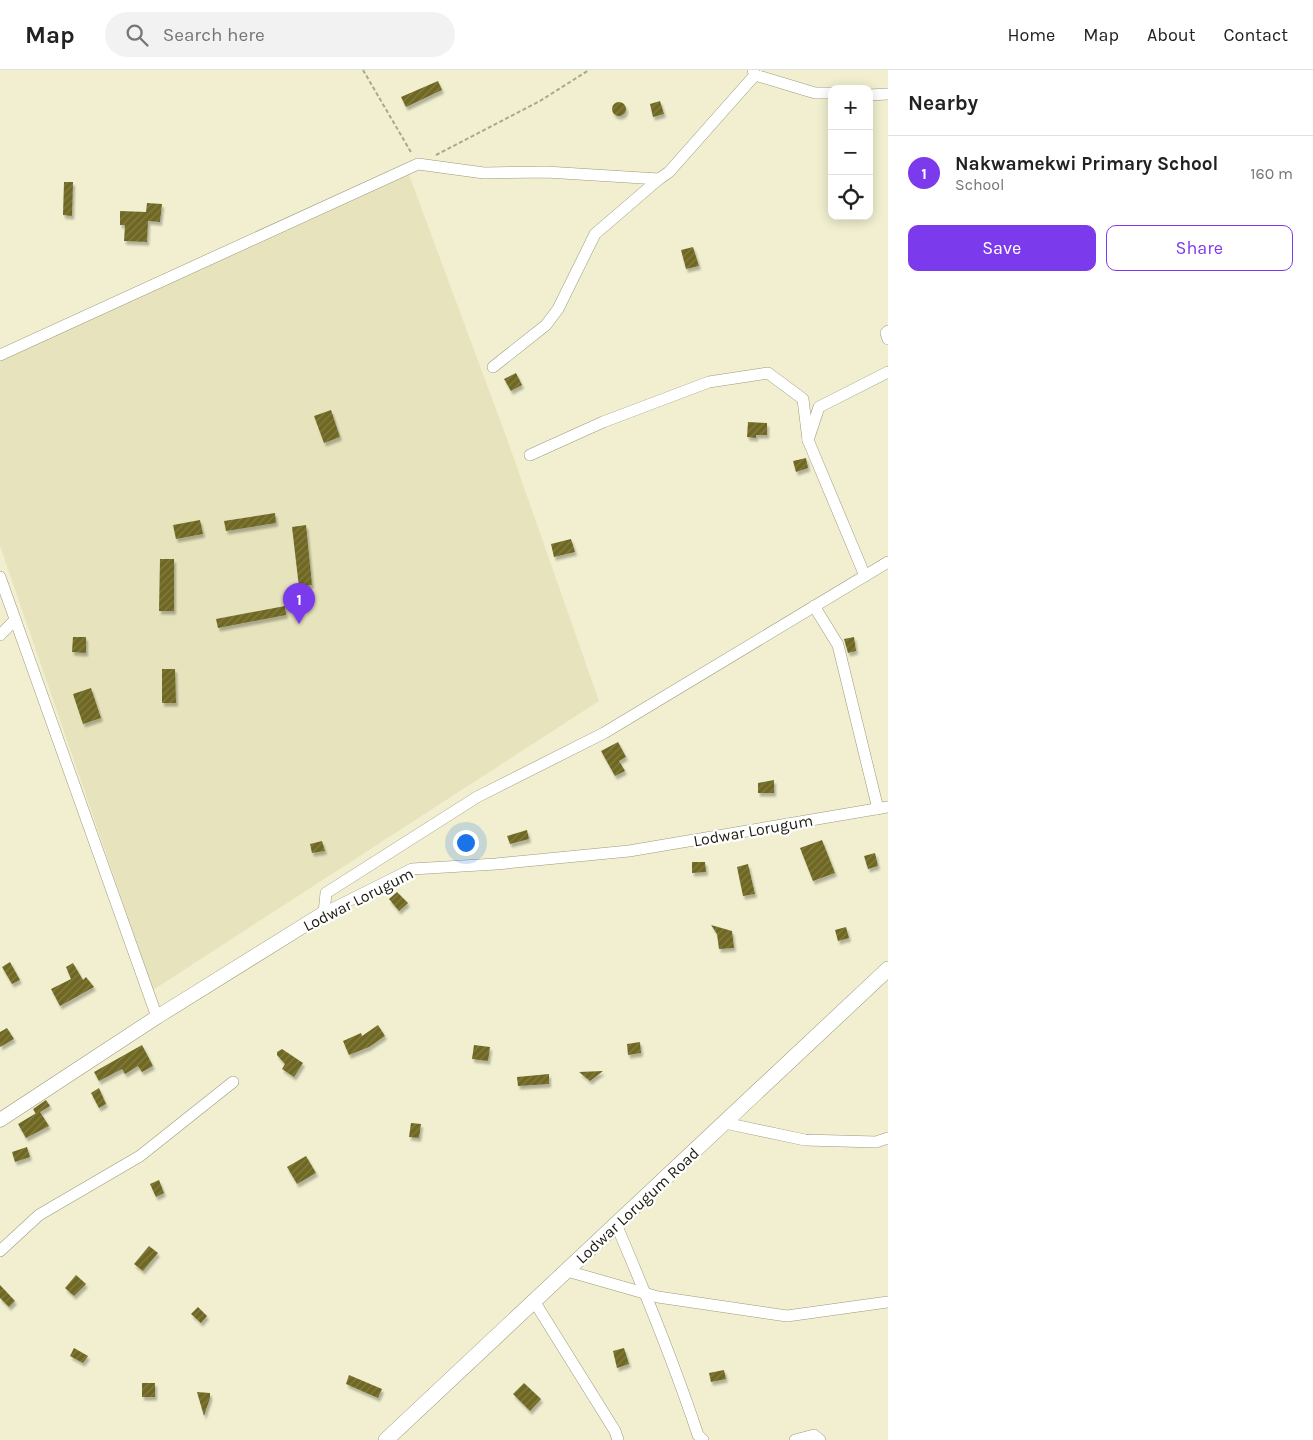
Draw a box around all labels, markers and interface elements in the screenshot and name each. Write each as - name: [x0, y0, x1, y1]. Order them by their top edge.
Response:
- search box: [105, 12, 455, 57]
- text: Map: [25, 21, 75, 49]
- icon: search: [123, 21, 151, 49]
- text: Search here: [163, 24, 265, 46]
- text: Home: [1007, 24, 1055, 46]
- text: Map: [1083, 24, 1119, 46]
- text: About: [1147, 24, 1196, 46]
- text: Contact: [1224, 24, 1288, 46]
- map controls: [828, 85, 873, 220]
- button: +: [828, 85, 873, 130]
- text: Nearby: [908, 91, 978, 115]
- button: −: [828, 130, 873, 175]
- text: Nakwamekwi Primary School: [955, 153, 1218, 175]
- text: 1: [921, 164, 927, 183]
- text: 160 m: [1250, 164, 1293, 183]
- button: locate: [828, 175, 873, 220]
- text: School: [955, 175, 1005, 194]
- button: Save: [908, 225, 1096, 271]
- button: Share: [1106, 225, 1293, 271]
- pin: 1: [283, 583, 315, 624]
- street label: Lodwar Lorugum: [692, 811, 814, 850]
- your location: [453, 830, 479, 856]
- street label: Lodwar Lorugum: [300, 863, 416, 935]
- street label: Lodwar Lorugum Road: [572, 1143, 703, 1267]

